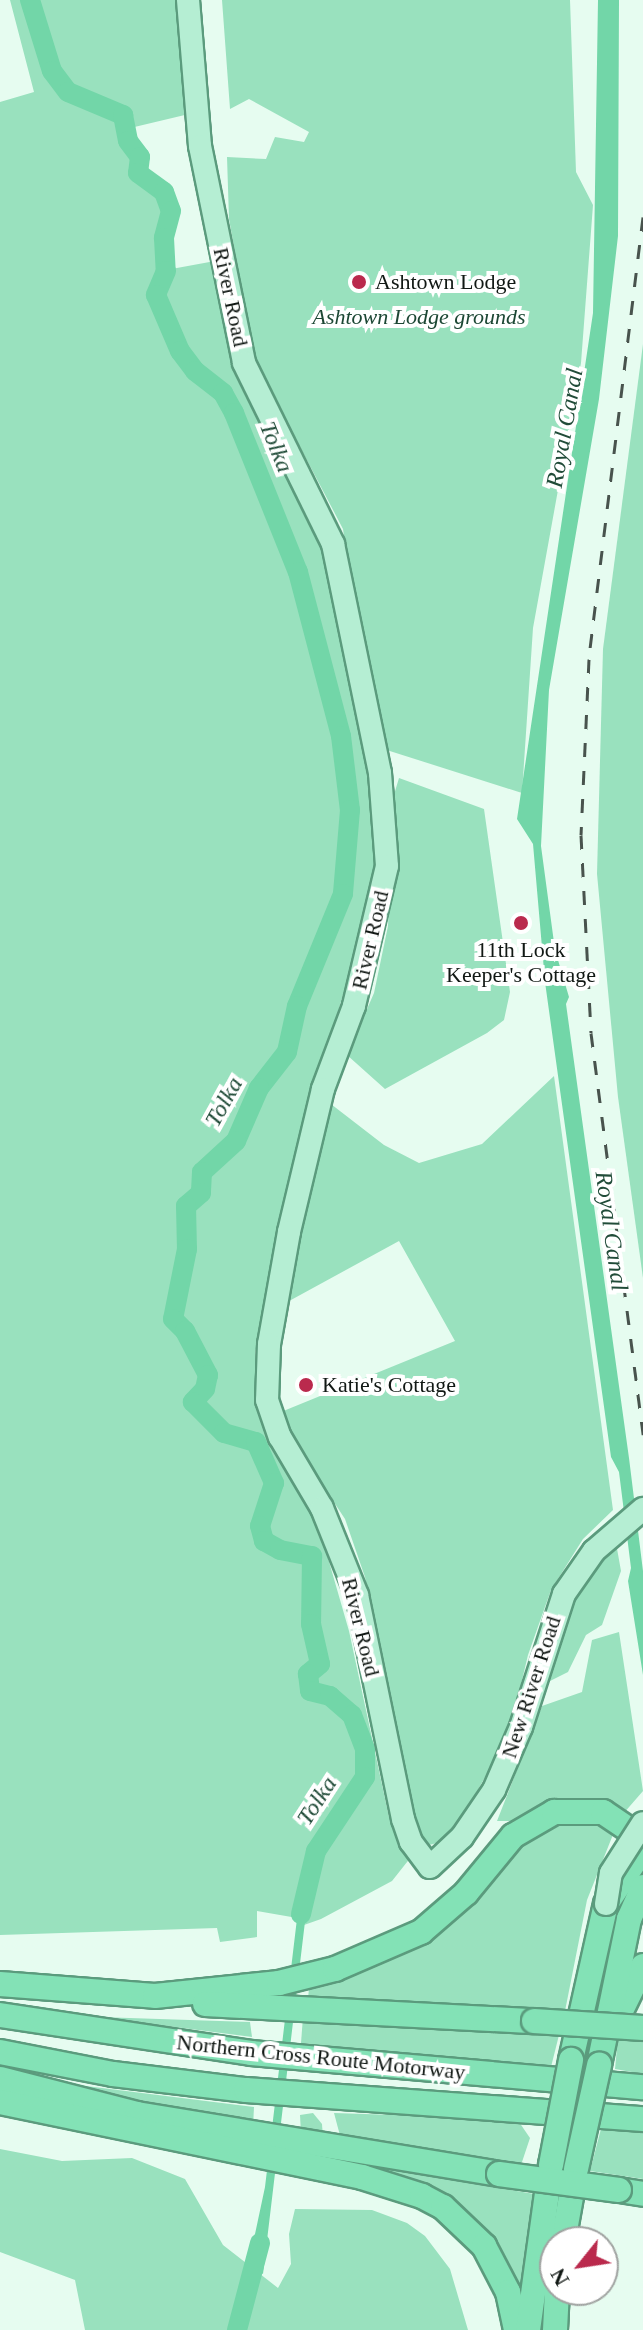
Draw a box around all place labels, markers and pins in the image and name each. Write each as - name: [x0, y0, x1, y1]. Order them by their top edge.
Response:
- place label: Ashtown Lodge: [375, 269, 516, 295]
- marker: Ashtown Lodge: [350, 273, 368, 291]
- marker: 11th Lock Keeper's Cottage: [512, 914, 530, 932]
- place label: 11th Lock Keeper's Cottage: [446, 936, 596, 988]
- place label: Katie's Cottage: [322, 1372, 456, 1398]
- marker: Katie's Cottage: [297, 1376, 315, 1394]

